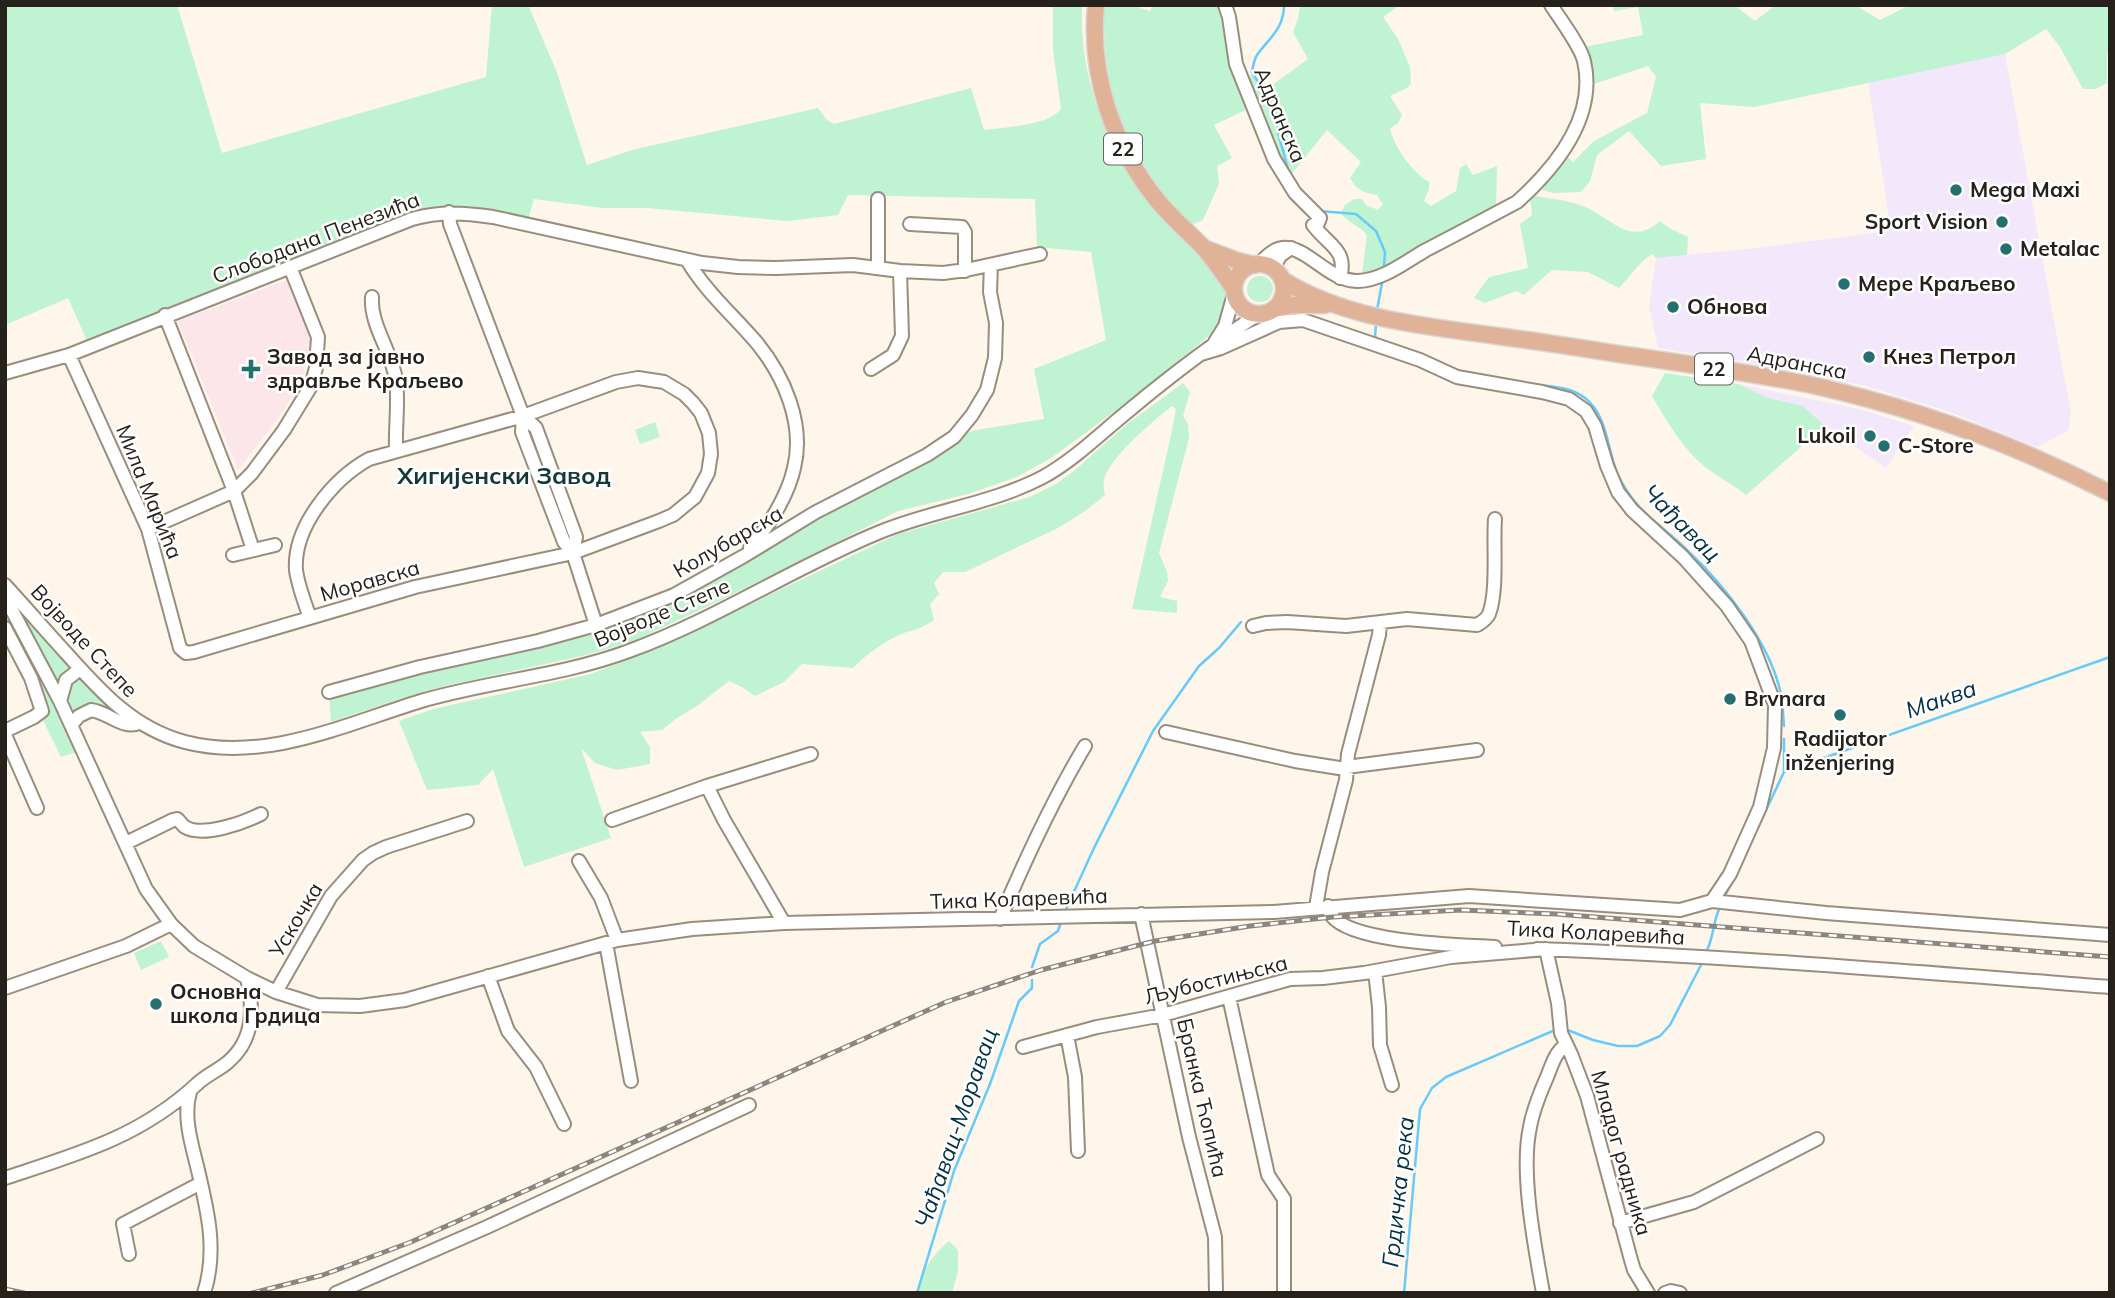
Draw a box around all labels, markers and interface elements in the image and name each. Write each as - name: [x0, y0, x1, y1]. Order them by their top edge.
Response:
- street label: Адранска: [1249, 63, 1313, 166]
- road number: 22: [1104, 134, 1142, 164]
- place label: Mega Maxi: [1970, 176, 2080, 202]
- marker: Mega Maxi: [1948, 182, 1964, 198]
- street label: Слободана Пенезића: [208, 185, 423, 289]
- place label: Sport Vision: [1865, 208, 1988, 234]
- marker: Sport Vision: [1994, 214, 2010, 230]
- place label: Metalac: [2020, 235, 2100, 261]
- marker: Metalac: [1998, 241, 2014, 257]
- place label: Мере Краљево: [1858, 270, 2016, 296]
- marker: Мере Краљево: [1836, 276, 1852, 292]
- place label: Обнова: [1687, 293, 1767, 319]
- marker: Обнова: [1665, 299, 1681, 315]
- street label: Адранска: [1745, 340, 1849, 384]
- place label: Завод за јавно здравље Краљево: [267, 343, 464, 393]
- place label: Кнез Петрол: [1883, 343, 2016, 369]
- marker: Кнез Петрол: [1861, 349, 1877, 365]
- road number: 22: [1695, 354, 1733, 384]
- marker: Завод за јавно здравље Краљево: [241, 359, 261, 379]
- street label: Мила Марића: [111, 421, 189, 563]
- place label: Lukoil: [1797, 422, 1856, 448]
- marker: Lukoil: [1862, 428, 1878, 444]
- place label: C-Store: [1898, 432, 1974, 458]
- marker: C-Store: [1876, 438, 1892, 454]
- district label: Хигијенски Завод: [396, 460, 611, 490]
- water label: Чађавац: [1637, 478, 1727, 568]
- street label: Колубарска: [668, 499, 787, 583]
- street label: Моравска: [317, 553, 422, 607]
- street label: Војводе Степе: [590, 572, 733, 652]
- street label: Војводе Степе: [26, 578, 144, 702]
- water label: Маква: [1902, 673, 1980, 724]
- place label: Brvnara: [1744, 685, 1826, 711]
- marker: Brvnara: [1722, 691, 1738, 707]
- marker: Radijator inženjering: [1832, 707, 1848, 723]
- place label: Radijator inženjering: [1785, 725, 1895, 775]
- street label: Ускочка: [262, 877, 328, 962]
- street label: Тика Коларевића: [930, 882, 1108, 914]
- street label: Тика Коларевића: [1507, 914, 1686, 950]
- street label: Љубостињска: [1141, 949, 1290, 1009]
- place label: Основна школа Грдица: [170, 978, 321, 1028]
- marker: Основна школа Грдица: [148, 996, 164, 1012]
- street label: Бранка Ћопића: [1172, 1016, 1234, 1180]
- water label: Чађавац-Моравац: [908, 1024, 1003, 1232]
- street label: Младог радника: [1586, 1067, 1658, 1238]
- water label: Грдичка река: [1375, 1115, 1420, 1269]

